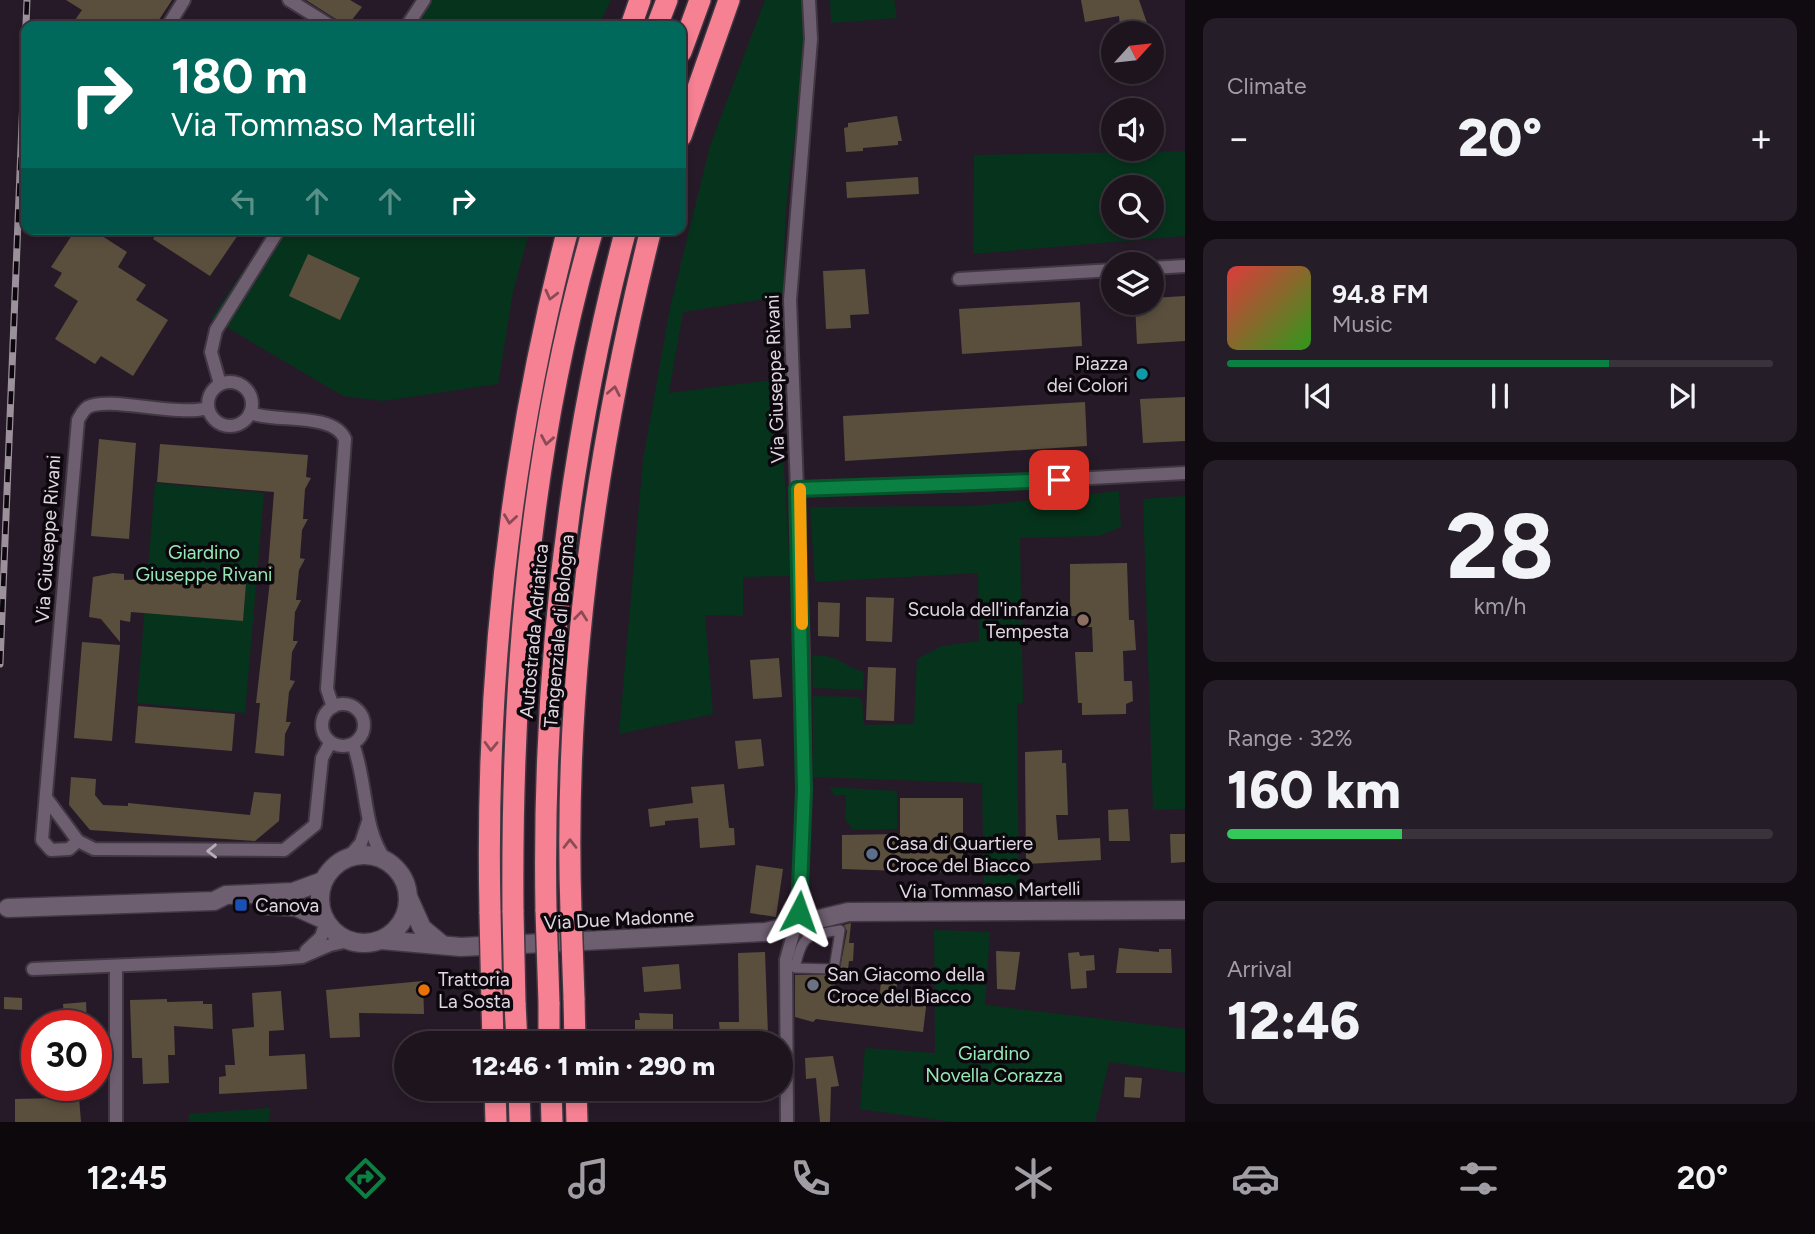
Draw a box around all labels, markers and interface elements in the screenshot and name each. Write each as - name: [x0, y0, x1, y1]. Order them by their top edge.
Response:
- north arrow: [1101, 21, 1164, 84]
- map controls: [1101, 21, 1164, 315]
- text: 180 m: [171, 46, 308, 105]
- icon: right: [56, 49, 147, 140]
- text: Climate: [1227, 72, 1306, 100]
- button: sound: [1101, 98, 1164, 161]
- text: Via Tommaso Martelli: [171, 106, 476, 144]
- text: 20°: [1458, 107, 1542, 169]
- text: −: [1227, 115, 1251, 161]
- text: +: [1749, 115, 1773, 161]
- button: search: [1101, 175, 1164, 238]
- icon: left: [225, 182, 263, 220]
- icon: ahead: [298, 182, 336, 220]
- icon: ahead: [371, 182, 409, 220]
- icon: right: [444, 182, 482, 220]
- button: layers: [1101, 252, 1164, 315]
- text: 94.8 FM: [1332, 278, 1429, 310]
- one-way arrow: [545, 289, 559, 301]
- street label: Via Giuseppe Rivani: [761, 294, 789, 464]
- text: Music: [1332, 310, 1393, 338]
- place label: Piazza dei Colori: [1047, 352, 1128, 397]
- marker: Piazza dei Colori: [1134, 366, 1150, 382]
- icon: previous: [1299, 377, 1337, 415]
- icon: pause: [1481, 377, 1519, 415]
- icon: next: [1663, 377, 1701, 415]
- one-way arrow: [605, 385, 620, 397]
- one-way arrow: [541, 433, 556, 445]
- pin: [1029, 450, 1089, 510]
- street label: Via Giuseppe Rivani: [31, 454, 65, 624]
- icon: arrive: [1040, 461, 1078, 499]
- text: 28: [1446, 492, 1554, 601]
- one-way arrow: [503, 513, 518, 525]
- street label: Tangenziale di Bologna: [539, 533, 579, 729]
- park label: Giardino Giuseppe Rivani: [136, 541, 272, 586]
- street label: Autostrada Adriatica: [515, 543, 553, 719]
- text: km/h: [1474, 592, 1526, 620]
- place label: Scuola dell'infanzia Tempesta: [908, 598, 1069, 643]
- one-way arrow: [573, 611, 588, 622]
- marker: Scuola dell'infanzia Tempesta: [1075, 612, 1091, 628]
- text: Range · 32%: [1227, 724, 1353, 752]
- one-way arrow: [483, 740, 498, 751]
- text: 160 km: [1227, 759, 1401, 821]
- place label: Casa di Quartiere Croce del Biacco: [886, 832, 1033, 877]
- one-way arrow: [562, 838, 578, 848]
- one-way arrow: [207, 843, 218, 858]
- marker: Casa di Quartiere Croce del Biacco: [864, 846, 880, 862]
- position arrow: [762, 875, 836, 949]
- street label: Via Tommaso Martelli: [899, 877, 1081, 903]
- place label: Canova: [255, 894, 319, 917]
- marker: Canova: [233, 897, 249, 913]
- street label: Via Due Madonne: [543, 904, 695, 934]
- text: Arrival: [1227, 955, 1292, 983]
- place label: San Giacomo della Croce del Biacco: [827, 963, 985, 1008]
- place label: Trattoria La Sosta: [438, 968, 511, 1013]
- marker: San Giacomo della Croce del Biacco: [805, 977, 821, 993]
- marker: Trattoria La Sosta: [416, 982, 432, 998]
- text: 12:46: [1227, 990, 1360, 1052]
- speed limit sign: 30: [21, 1010, 112, 1101]
- park label: Giardino Novella Corazza: [925, 1042, 1063, 1087]
- text: 12:46 · 1 min · 290 m: [472, 1050, 715, 1082]
- icon: directions: [341, 1154, 390, 1203]
- icon: music: [564, 1154, 613, 1203]
- icon: phone: [786, 1154, 835, 1203]
- icon: climate: [1009, 1154, 1058, 1203]
- icon: car: [1231, 1154, 1280, 1203]
- icon: filters: [1454, 1154, 1503, 1203]
- text: 12:45: [87, 1159, 167, 1197]
- text: 20°: [1677, 1159, 1728, 1197]

